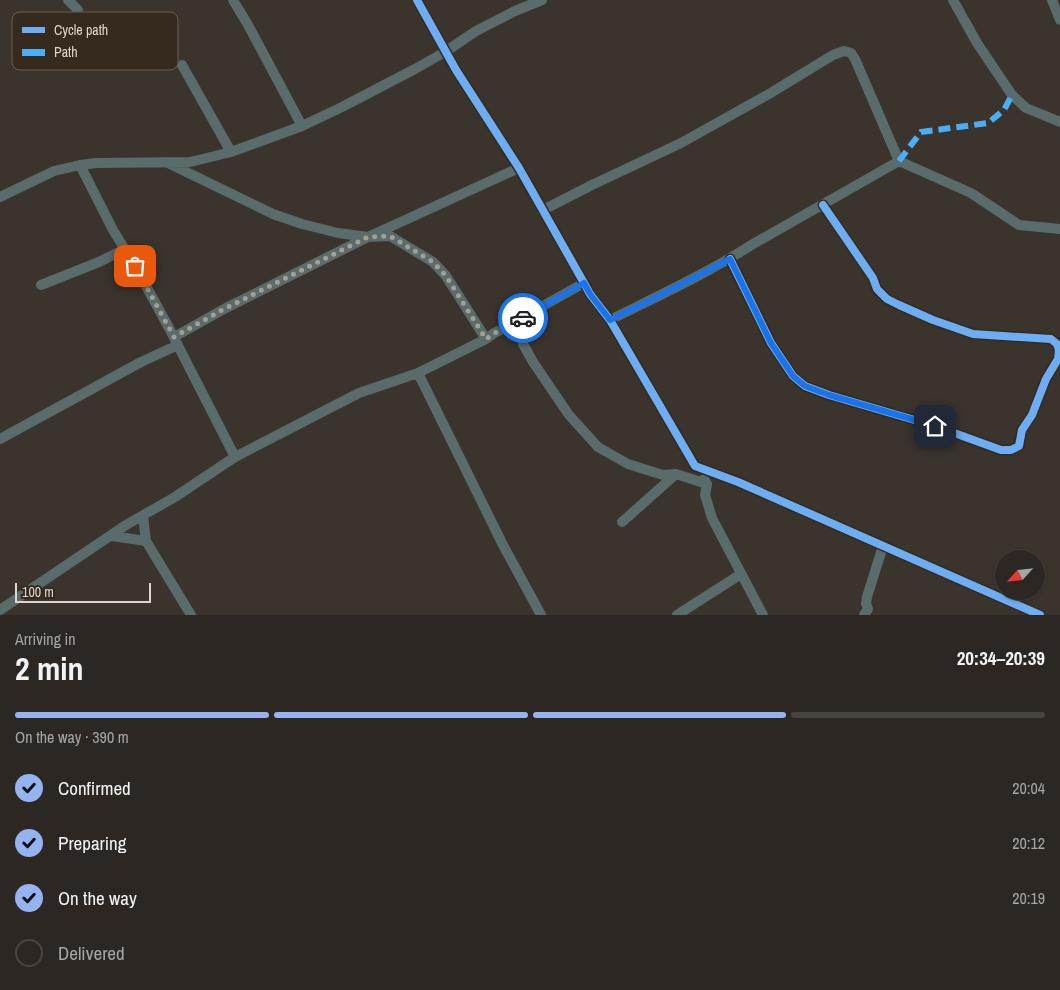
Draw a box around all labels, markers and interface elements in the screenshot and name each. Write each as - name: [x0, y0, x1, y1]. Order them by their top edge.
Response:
- legend: [12, 12, 178, 70]
- text: Cycle path: [54, 21, 108, 39]
- text: Path: [54, 43, 78, 61]
- pin: [114, 245, 156, 287]
- icon: bag: [121, 252, 149, 280]
- courier: [498, 293, 548, 343]
- icon: car: [509, 304, 537, 332]
- pin: [914, 405, 956, 447]
- icon: home: [921, 412, 949, 440]
- north arrow: [995, 550, 1045, 600]
- map controls: [995, 550, 1045, 600]
- scale bar: [15, 580, 151, 603]
- text: 100 m: [22, 583, 54, 601]
- text: Arriving in: [15, 628, 76, 650]
- text: 20:34–20:39: [957, 645, 1045, 671]
- text: 2 min: [15, 647, 84, 690]
- text: On the way · 390 m: [15, 726, 129, 748]
- icon: check: [15, 774, 43, 802]
- text: Confirmed: [58, 775, 131, 801]
- text: 20:04: [1012, 777, 1045, 799]
- icon: check: [15, 829, 43, 857]
- text: Preparing: [58, 830, 126, 856]
- text: 20:12: [1012, 832, 1045, 854]
- icon: check: [15, 884, 43, 912]
- text: On the way: [58, 885, 137, 911]
- text: 20:19: [1012, 887, 1045, 909]
- text: Delivered: [58, 940, 125, 966]

